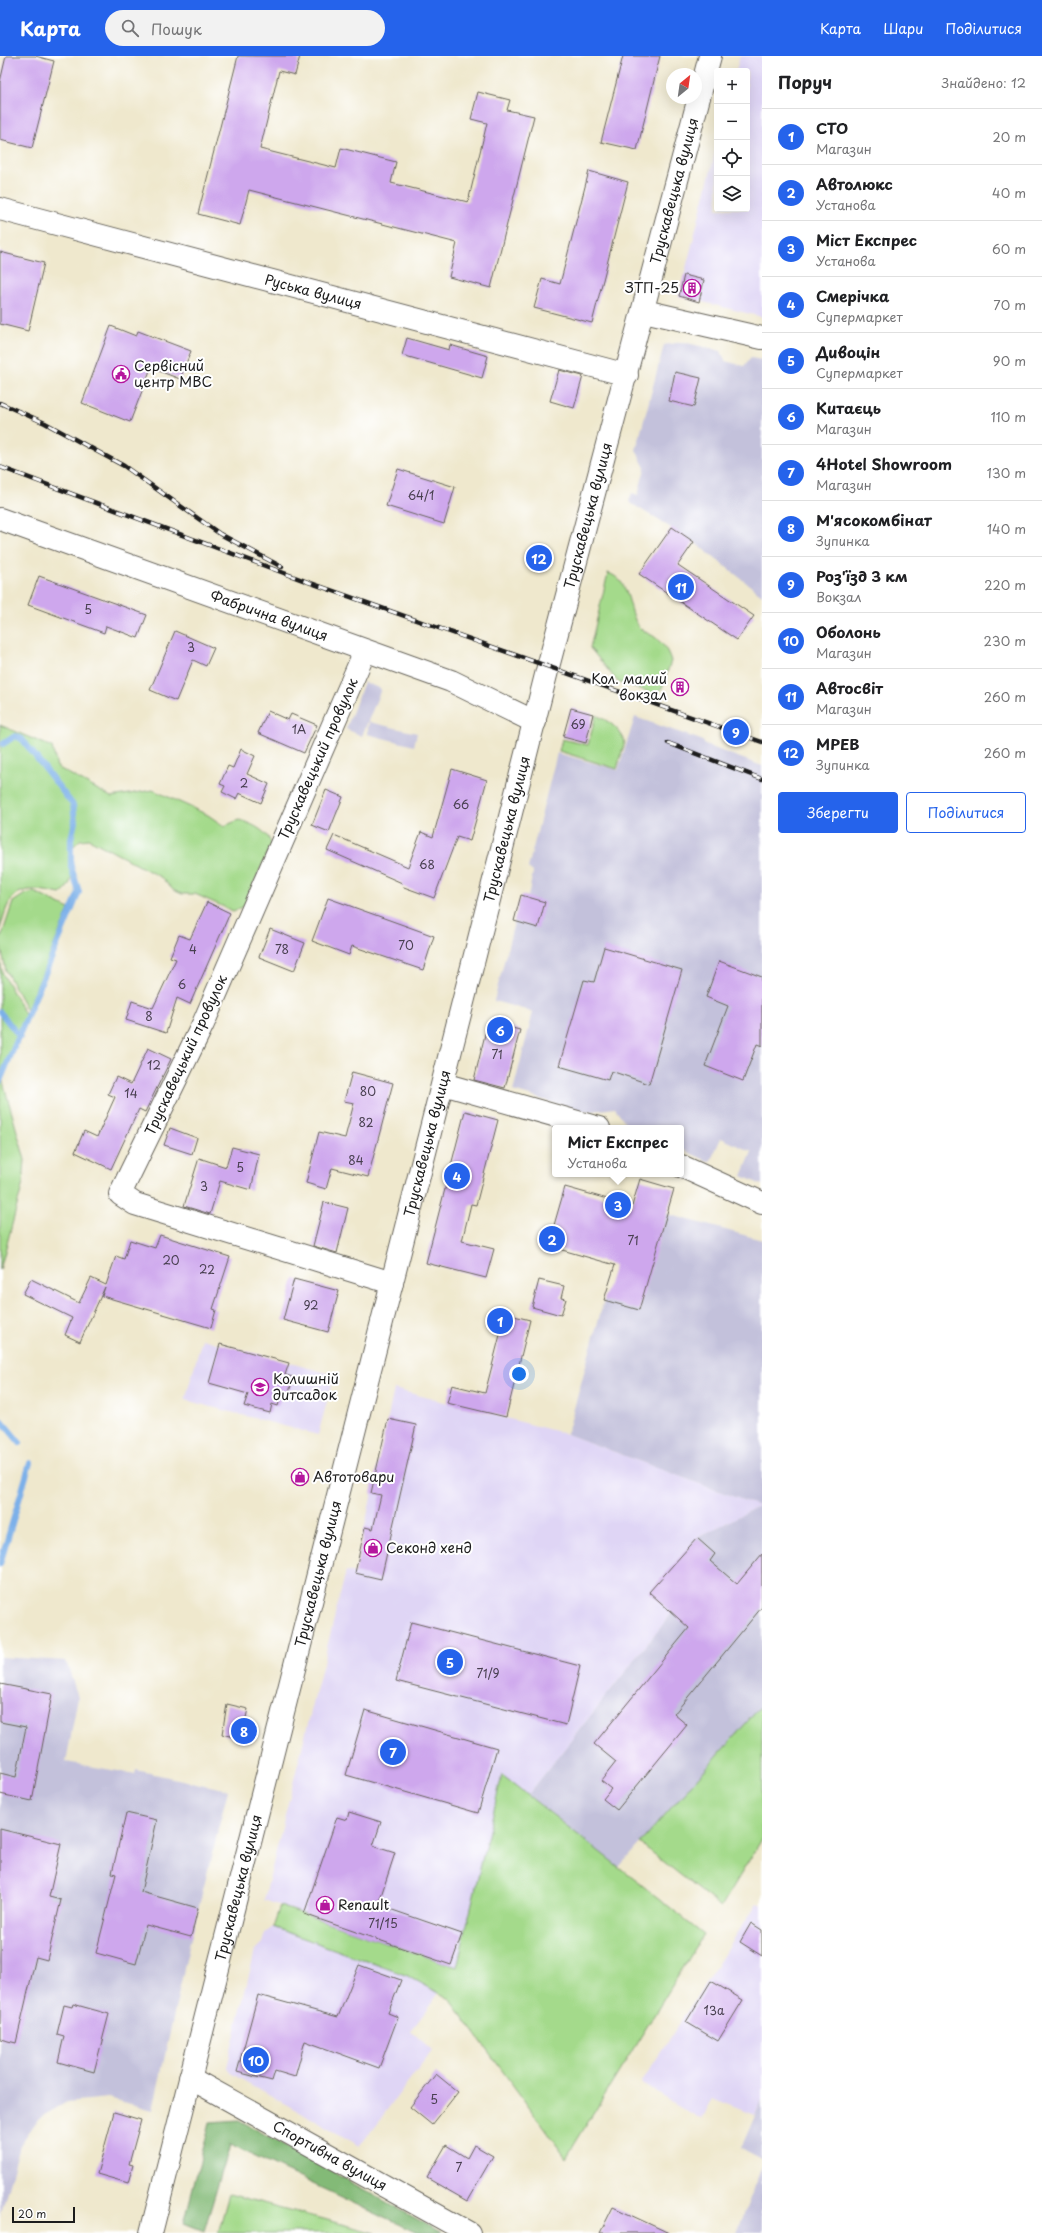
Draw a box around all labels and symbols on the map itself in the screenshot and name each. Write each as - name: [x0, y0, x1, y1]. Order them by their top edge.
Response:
- north arrow: [666, 68, 702, 104]
- street label: Трускавецька вулиця: [644, 115, 703, 266]
- street label: Руська вулиця: [262, 269, 364, 314]
- place label: ЗТП-25: [625, 277, 679, 298]
- building icon: ЗТП-25: [682, 278, 702, 298]
- place label: Сервісний центр МВС: [134, 355, 212, 392]
- public building icon: Сервісний центр МВС: [111, 364, 131, 384]
- street label: Трускавецька вулиця: [558, 440, 617, 591]
- house number: 64/1: [408, 486, 434, 504]
- pin: 12: [526, 543, 552, 573]
- pin: 11: [668, 572, 694, 602]
- street label: Фабрична вулиця: [208, 584, 331, 646]
- house number: 5: [84, 600, 92, 618]
- house number: 3: [187, 638, 195, 656]
- place label: Кол. малий вокзал: [591, 668, 667, 705]
- street label: Трускавецький провулок: [272, 674, 363, 843]
- building icon: Кол. малий вокзал: [670, 677, 690, 697]
- house number: 69: [570, 715, 586, 733]
- pin: 9: [723, 717, 749, 747]
- house number: 1А: [292, 720, 306, 738]
- street label: Трускавецька вулиця: [478, 754, 535, 905]
- house number: 2: [240, 774, 248, 792]
- house number: 66: [453, 795, 469, 813]
- house number: 68: [419, 855, 435, 873]
- house number: 70: [398, 936, 414, 954]
- house number: 4: [189, 940, 197, 958]
- house number: 78: [275, 940, 289, 958]
- street label: Трускавецький провулок: [139, 970, 232, 1139]
- house number: 6: [178, 975, 186, 993]
- house number: 8: [145, 1007, 153, 1025]
- pin: 6: [487, 1015, 513, 1045]
- house number: 71: [491, 1045, 503, 1063]
- house number: 12: [147, 1056, 161, 1074]
- street label: Трускавецька вулиця: [398, 1068, 455, 1219]
- house number: 80: [360, 1082, 376, 1100]
- house number: 14: [124, 1084, 138, 1102]
- house number: 82: [359, 1113, 374, 1131]
- house number: 84: [348, 1151, 364, 1169]
- house number: 5: [236, 1158, 244, 1176]
- pin: 4: [444, 1161, 470, 1191]
- house number: 3: [200, 1177, 208, 1195]
- pin: 3: [605, 1190, 631, 1220]
- pin: 2: [539, 1224, 565, 1254]
- house number: 71: [627, 1231, 639, 1249]
- house number: 20: [162, 1251, 180, 1269]
- house number: 22: [199, 1260, 215, 1278]
- house number: 92: [303, 1296, 319, 1314]
- pin: 1: [487, 1306, 513, 1336]
- your location: [509, 1364, 529, 1384]
- place label: Колишній дитсадок: [273, 1368, 339, 1405]
- school or university icon: Колишній дитсадок: [250, 1377, 270, 1397]
- place label: Автотовари: [313, 1466, 395, 1487]
- shop icon: Автотовари: [290, 1467, 310, 1487]
- street label: Трускавецька вулиця: [289, 1498, 346, 1649]
- place label: Секонд хенд: [386, 1537, 472, 1558]
- shop icon: Секонд хенд: [363, 1538, 383, 1558]
- pin: 5: [437, 1647, 463, 1677]
- house number: 71/9: [476, 1664, 500, 1682]
- pin: 8: [231, 1716, 257, 1746]
- pin: 7: [380, 1737, 406, 1767]
- street label: Трускавецька вулиця: [209, 1812, 267, 1963]
- place label: Renault: [338, 1894, 389, 1915]
- shop icon: Renault: [315, 1895, 335, 1915]
- house number: 71/15: [368, 1914, 398, 1932]
- house number: 13а: [704, 2001, 725, 2019]
- pin: 10: [243, 2045, 269, 2075]
- house number: 5: [430, 2090, 438, 2108]
- street label: Спортивна вулиця: [269, 2115, 391, 2196]
- house number: 7: [456, 2158, 463, 2176]
- scale bar: [12, 2205, 75, 2224]

